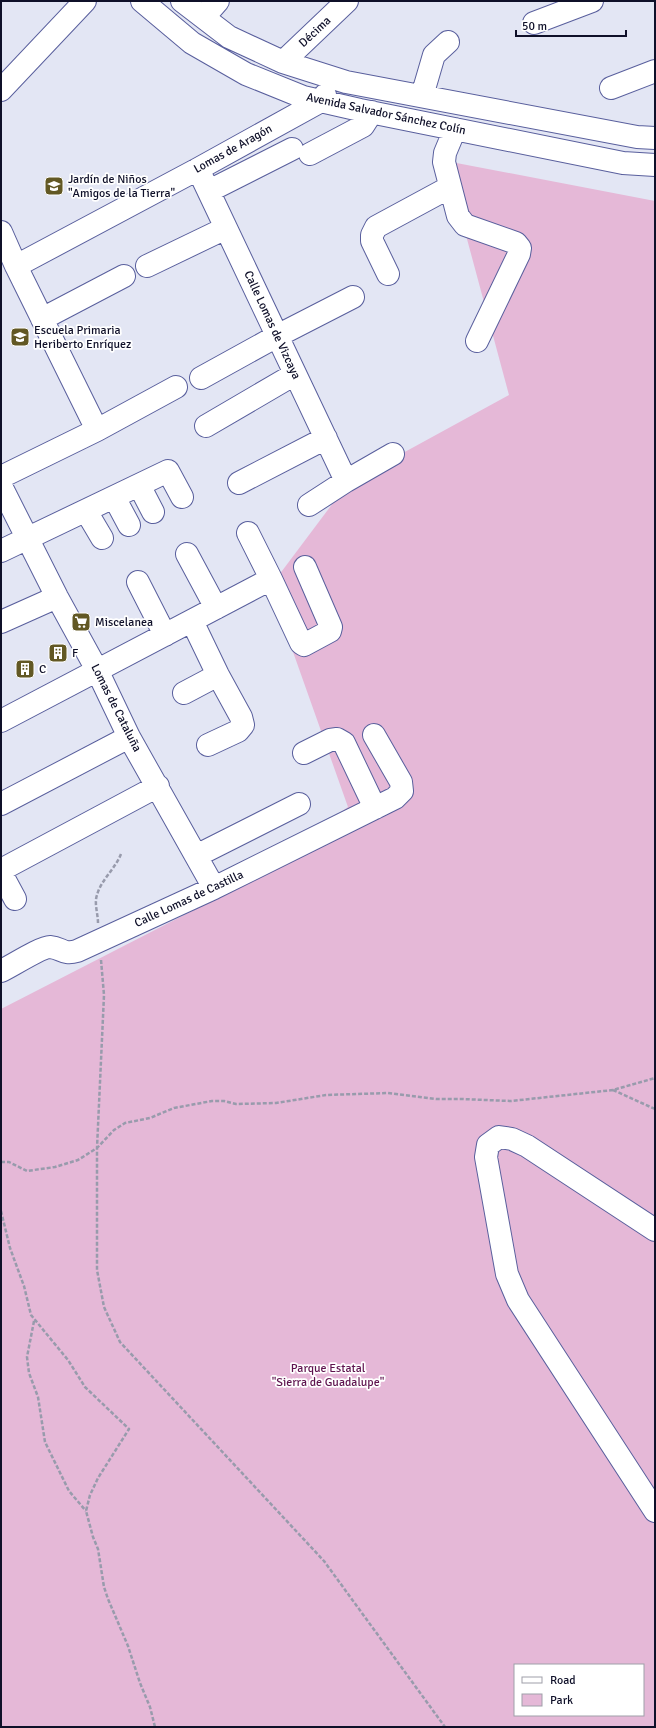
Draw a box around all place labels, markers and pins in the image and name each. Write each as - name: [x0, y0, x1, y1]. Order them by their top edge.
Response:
- place label: Jardín de Niños "Amigos de la Tierra": [68, 172, 175, 201]
- school or university icon: Jardín de Niños "Amigos de la Tierra": [43, 175, 65, 197]
- place label: Escuela Primaria Heriberto Enríquez: [34, 323, 131, 352]
- school or university icon: Escuela Primaria Heriberto Enríquez: [9, 326, 31, 348]
- supermarket icon: Miscelanea: [70, 611, 92, 633]
- place label: Miscelanea: [95, 615, 153, 630]
- building icon: F: [47, 642, 69, 664]
- place label: F: [72, 646, 78, 661]
- building icon: C: [14, 658, 36, 680]
- place label: C: [39, 662, 46, 677]

